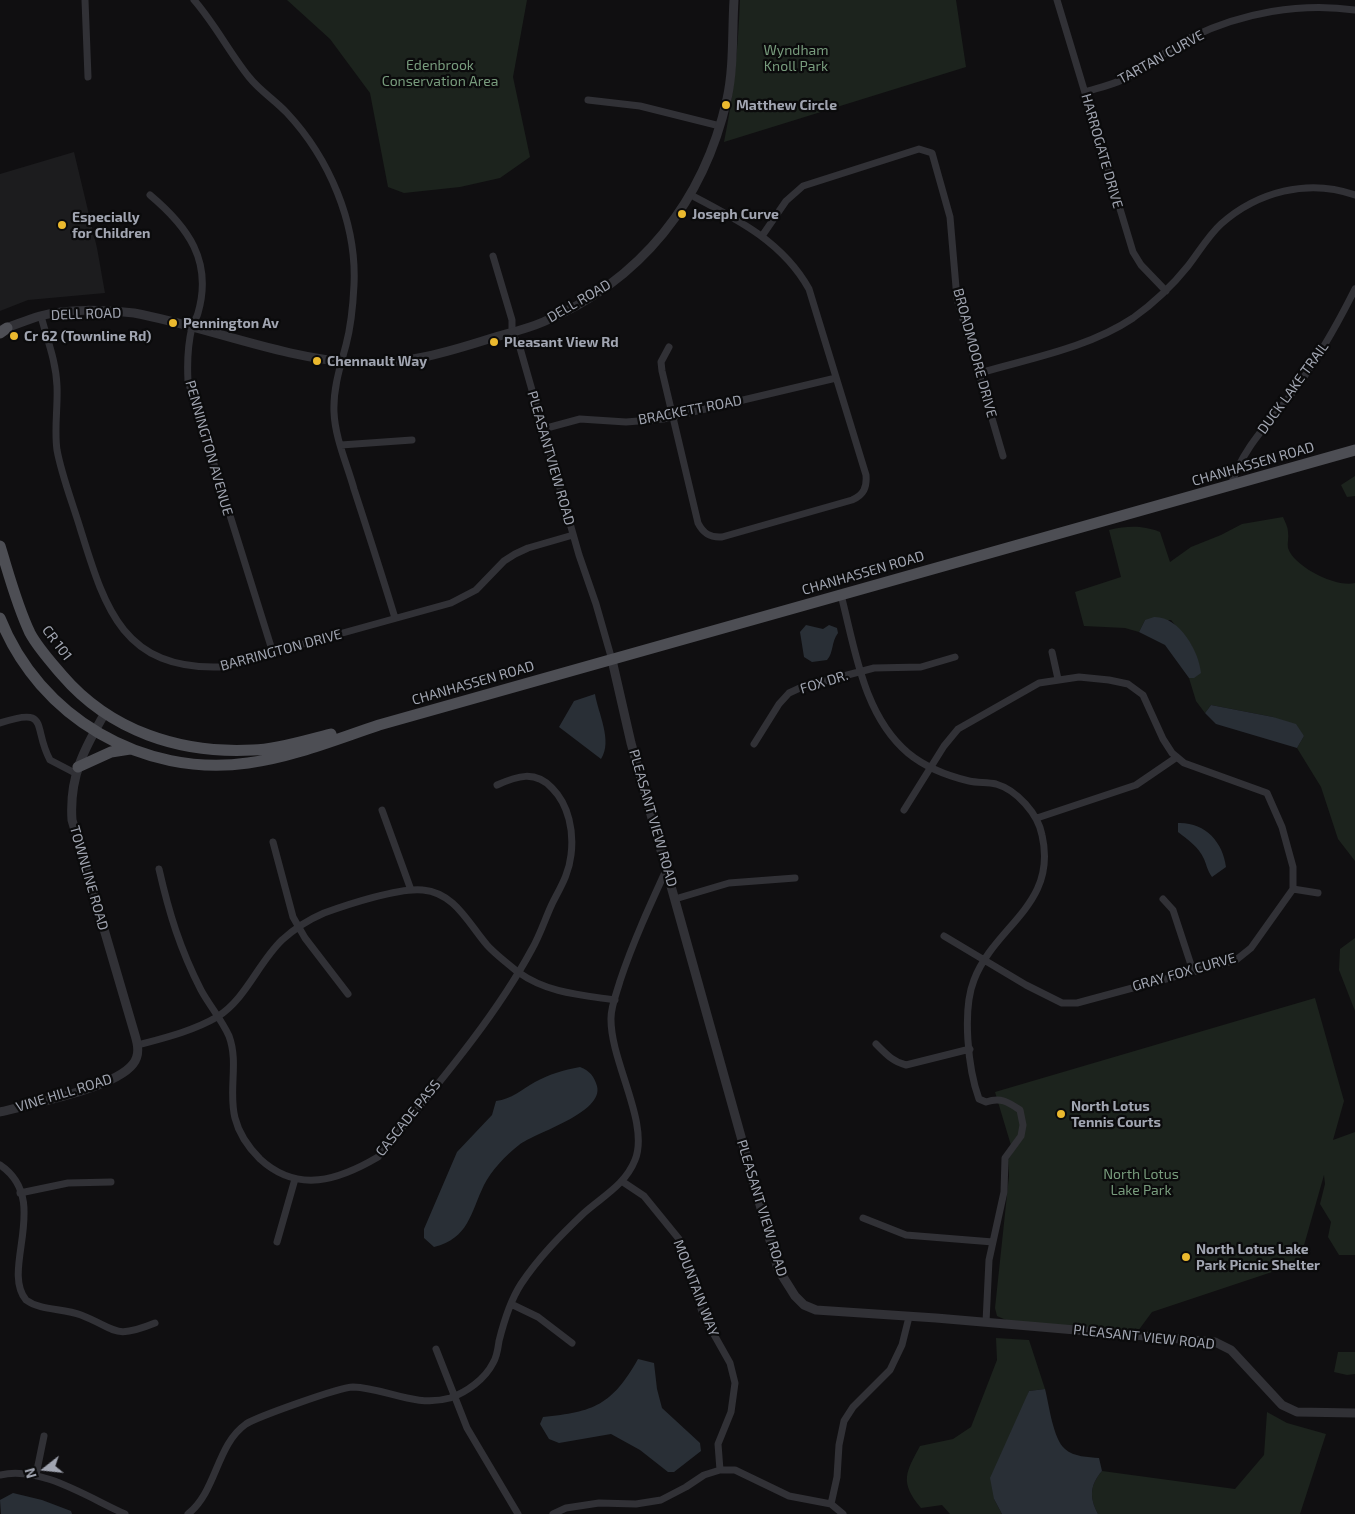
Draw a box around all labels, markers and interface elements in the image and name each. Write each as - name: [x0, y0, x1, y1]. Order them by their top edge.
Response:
- street label: TARTAN CURVE: [1115, 26, 1207, 88]
- park label: Wyndham Knoll Park: [764, 42, 828, 74]
- park label: Edenbrook Conservation Area: [382, 57, 498, 90]
- street label: HARROGATE DRIVE: [1078, 92, 1126, 210]
- place label: Matthew Circle: [736, 97, 837, 113]
- marker: Matthew Circle: [720, 99, 732, 111]
- place label: Joseph Curve: [692, 206, 779, 222]
- marker: Joseph Curve: [676, 208, 688, 220]
- place label: Especially for Children: [72, 209, 150, 242]
- marker: Especially for Children: [56, 219, 68, 231]
- street label: DELL ROAD: [544, 276, 614, 326]
- street label: BROADMOORE DRIVE: [950, 286, 1000, 420]
- street label: DELL ROAD: [50, 304, 122, 324]
- place label: Pennington Av: [183, 315, 279, 331]
- marker: Pennington Av: [167, 317, 179, 329]
- place label: Cr 62 (Townline Rd): [24, 328, 151, 344]
- marker: Cr 62 (Townline Rd): [8, 330, 20, 342]
- place label: Pleasant View Rd: [504, 334, 619, 350]
- marker: Pleasant View Rd: [488, 336, 500, 348]
- street label: DUCK LAKE TRAIL: [1254, 339, 1332, 437]
- place label: Chennault Way: [327, 353, 427, 369]
- marker: Chennault Way: [311, 355, 323, 367]
- street label: PENNINGTON AVENUE: [182, 378, 236, 518]
- street label: PLEASANTVIEW ROAD: [524, 389, 578, 527]
- street label: BRACKETT ROAD: [637, 392, 743, 428]
- street label: CHANHASSEN ROAD: [1190, 438, 1316, 490]
- street label: CHANHASSEN ROAD: [800, 547, 926, 599]
- street label: CR 101: [38, 622, 76, 664]
- street label: BARRINGTON DRIVE: [218, 626, 344, 674]
- street label: CHANHASSEN ROAD: [410, 657, 536, 709]
- street label: FOX DR.: [798, 667, 850, 697]
- street label: PLEASANT VIEW ROAD: [625, 747, 681, 889]
- street label: TOWNLINE ROAD: [66, 824, 112, 932]
- street label: GRAY FOX CURVE: [1130, 949, 1238, 995]
- street label: VINE HILL ROAD: [14, 1070, 114, 1116]
- street label: CASCADE PASS: [372, 1076, 444, 1160]
- place label: North Lotus Tennis Courts: [1071, 1098, 1161, 1130]
- marker: North Lotus Tennis Courts: [1055, 1108, 1067, 1120]
- street label: PLEASANT VIEW ROAD: [733, 1138, 791, 1278]
- park label: North Lotus Lake Park: [1103, 1166, 1179, 1198]
- street label: MOUNTAIN WAY: [670, 1237, 722, 1339]
- place label: North Lotus Lake Park Picnic Shelter: [1196, 1241, 1320, 1274]
- marker: North Lotus Lake Park Picnic Shelter: [1180, 1251, 1192, 1263]
- street label: PLEASANT VIEW ROAD: [1072, 1321, 1216, 1353]
- north arrow: [20, 1444, 70, 1494]
- text: N: [21, 1466, 40, 1480]

